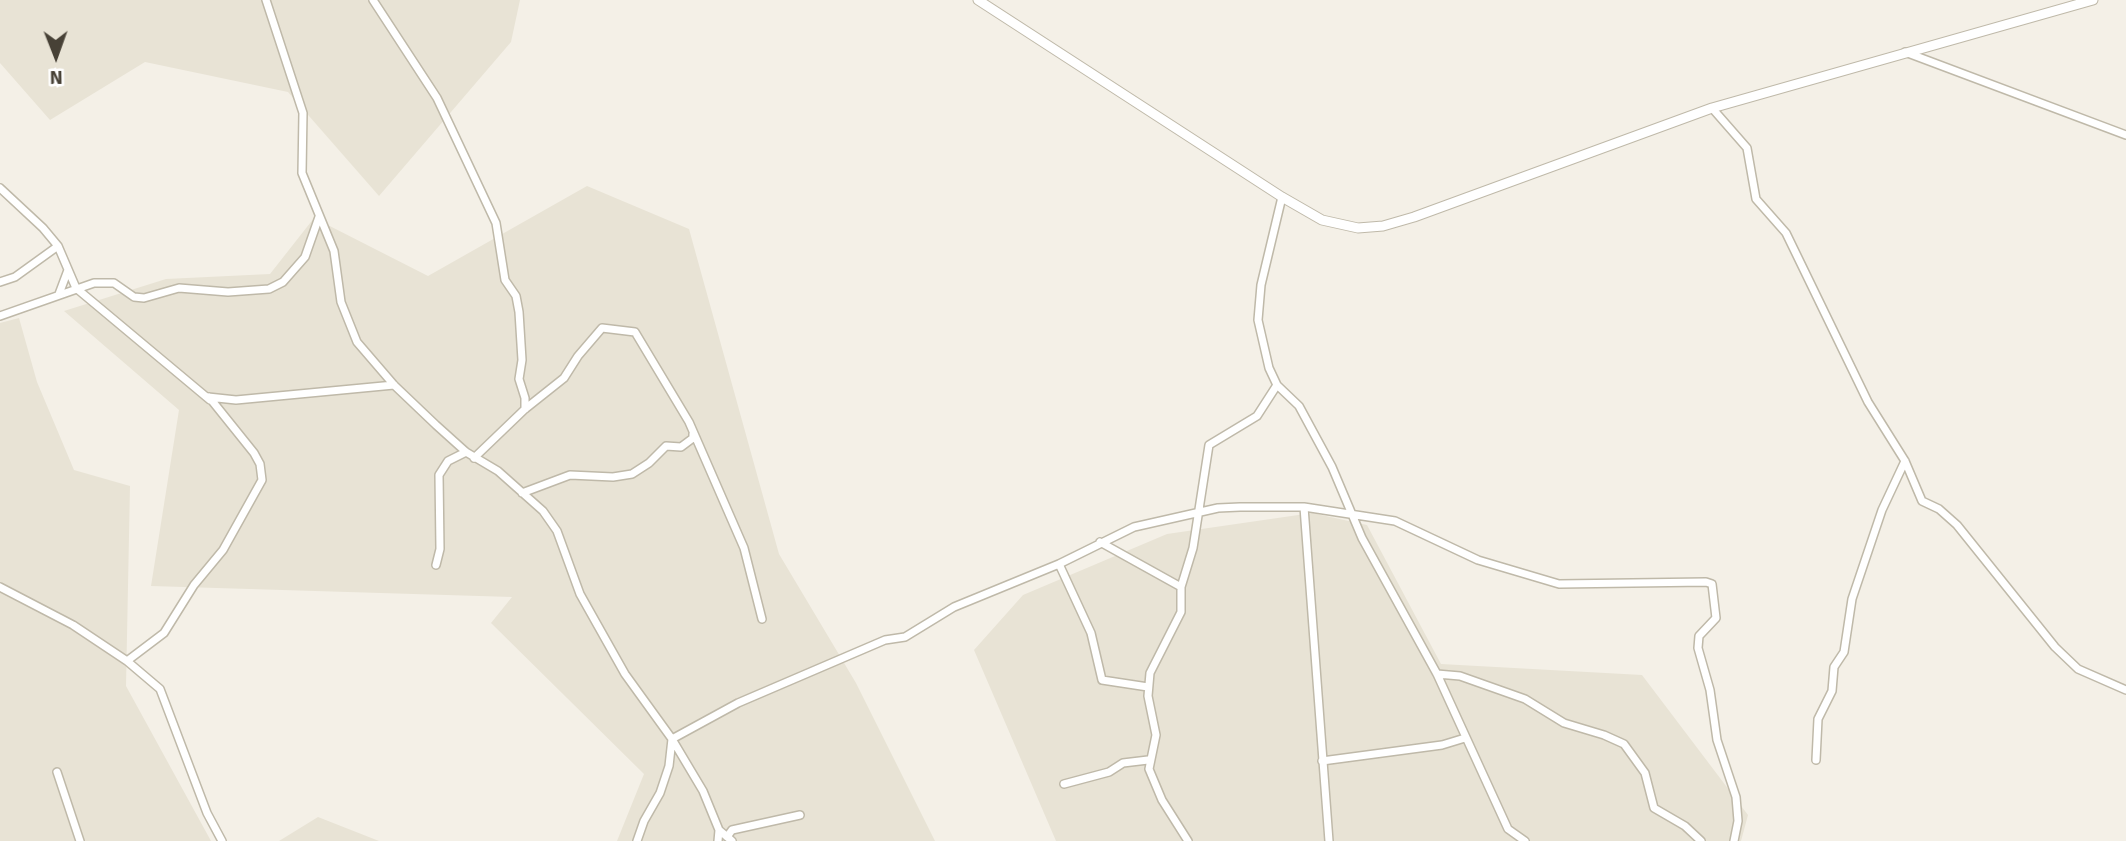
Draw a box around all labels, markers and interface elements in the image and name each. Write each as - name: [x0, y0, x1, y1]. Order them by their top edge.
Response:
- north arrow: [21, 21, 91, 91]
- text: N: [50, 65, 63, 89]

